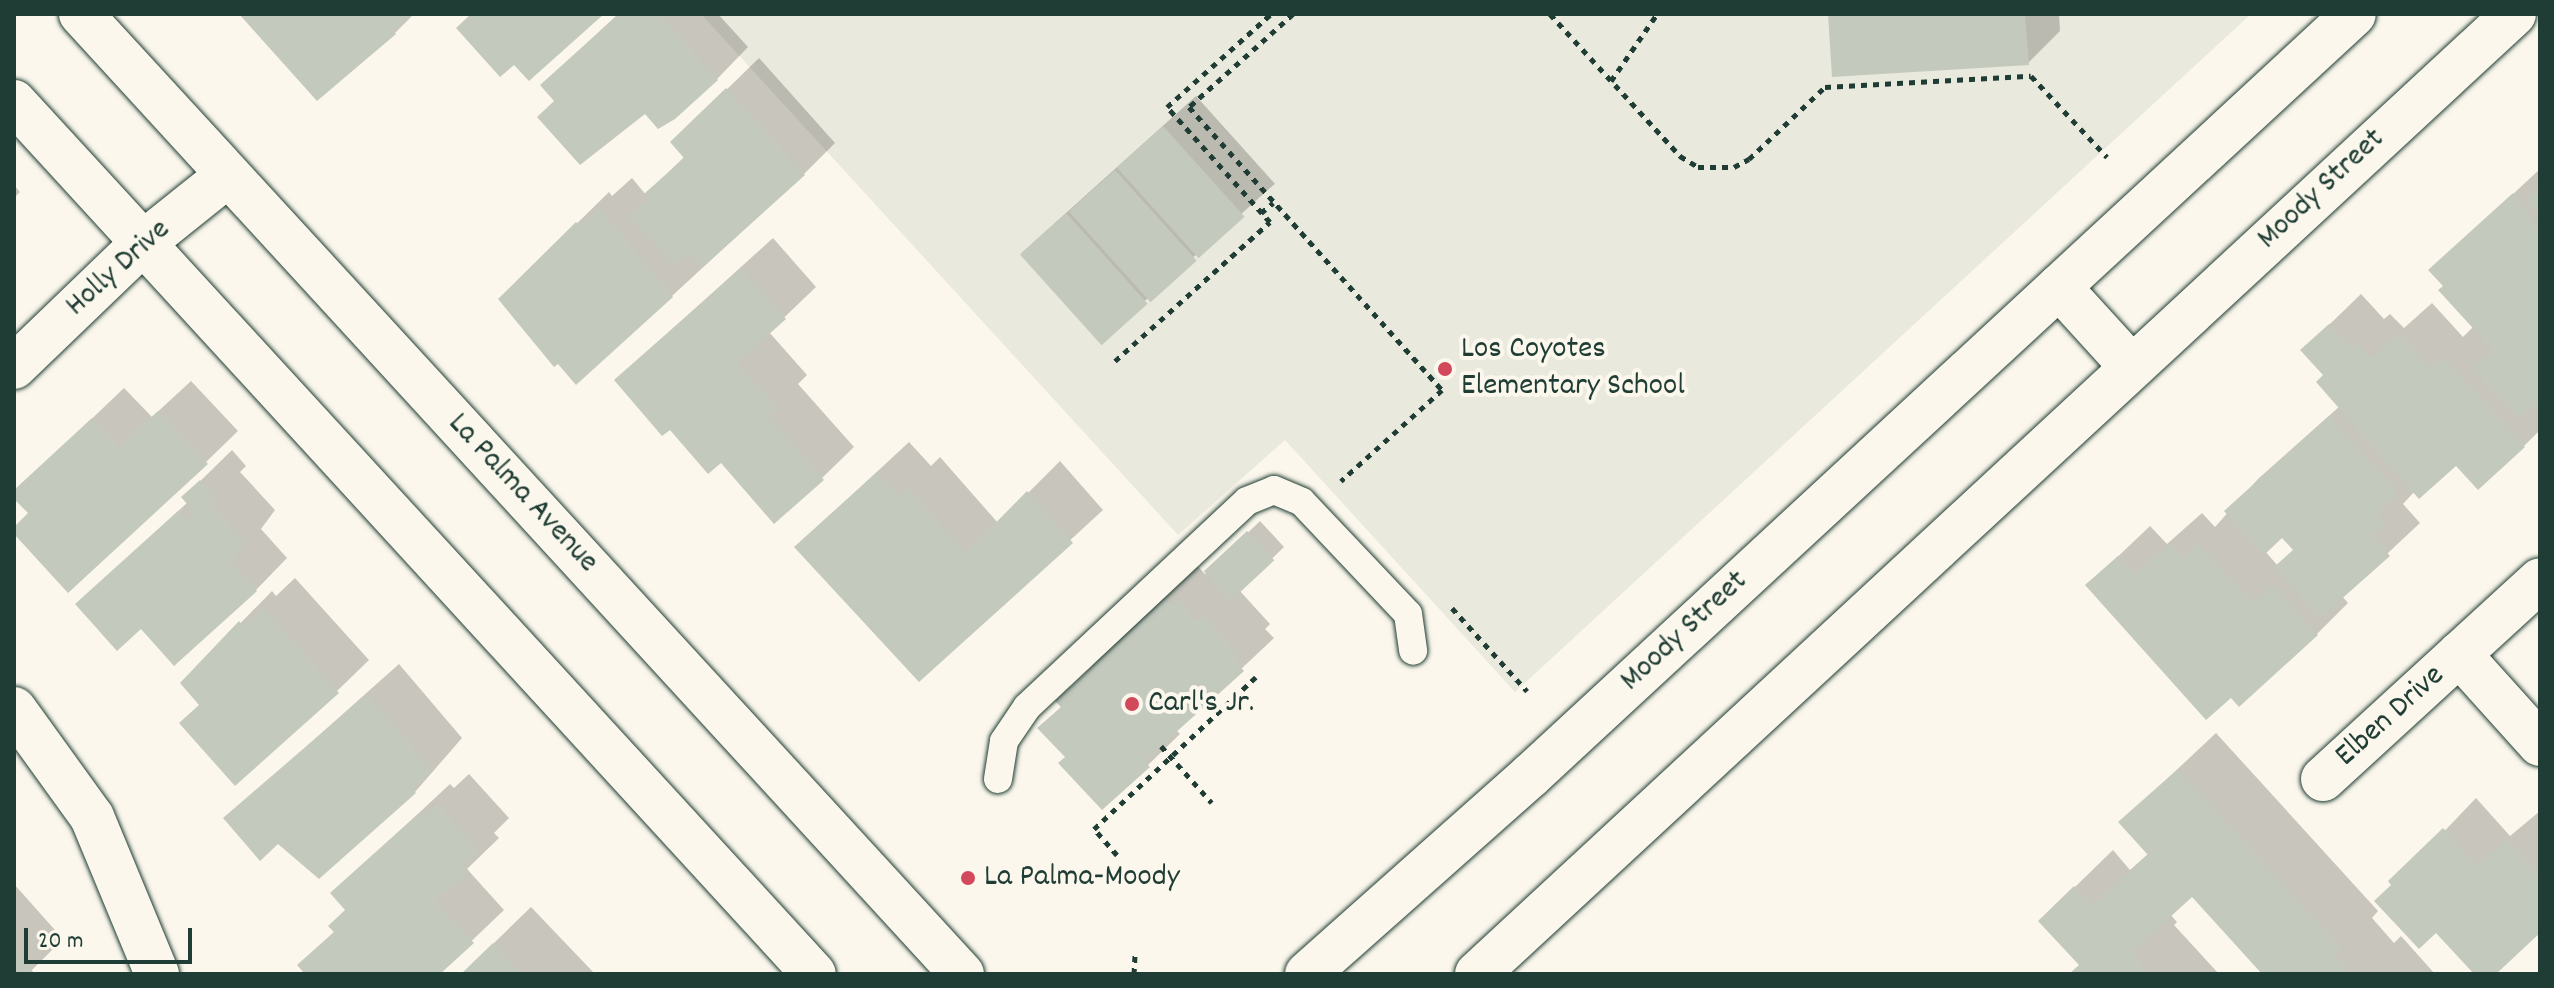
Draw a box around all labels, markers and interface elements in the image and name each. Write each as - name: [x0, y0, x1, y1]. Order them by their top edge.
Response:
- street label: Moody Street: [2250, 121, 2394, 259]
- street label: Holly Drive: [59, 212, 179, 326]
- place label: Los Coyotes Elementary School: [1461, 332, 1685, 407]
- marker: Los Coyotes Elementary School: [1436, 360, 1454, 378]
- street label: La Palma Avenue: [438, 406, 606, 582]
- street label: Moody Street: [1613, 563, 1757, 701]
- street label: Elben Drive: [2328, 658, 2454, 776]
- place label: Carl's Jr.: [1148, 685, 1254, 723]
- marker: Carl's Jr.: [1123, 695, 1141, 713]
- place label: La Palma-Moody: [984, 859, 1180, 897]
- marker: La Palma-Moody: [959, 869, 977, 887]
- scale bar: [28, 912, 196, 962]
- text: 20 m: [38, 925, 84, 959]

